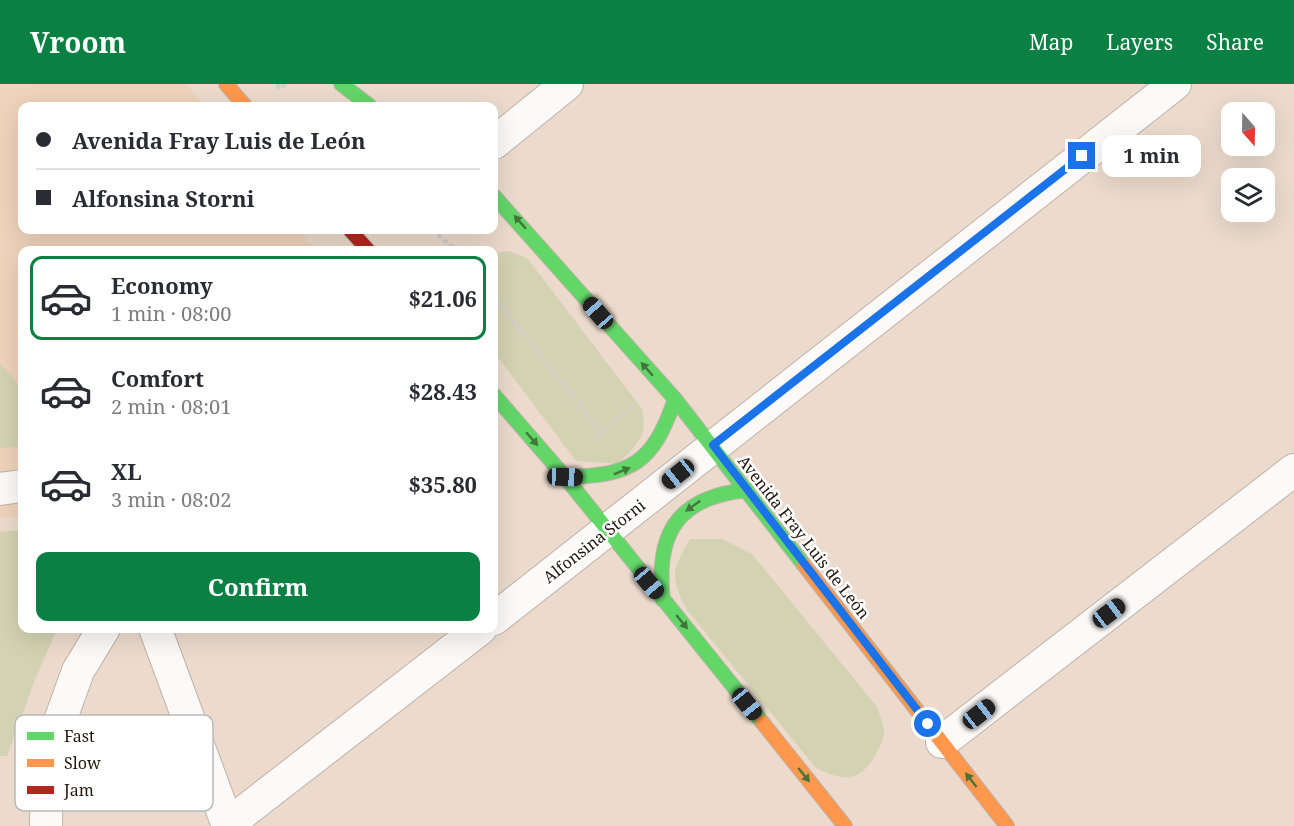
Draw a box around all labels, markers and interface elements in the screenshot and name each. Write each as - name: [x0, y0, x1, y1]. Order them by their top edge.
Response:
- text: Vroom: [30, 23, 126, 61]
- text: Map: [1029, 28, 1073, 56]
- text: Layers: [1106, 28, 1173, 56]
- text: Share: [1206, 28, 1264, 56]
- north arrow: [1221, 102, 1275, 156]
- map controls: [1221, 102, 1275, 222]
- text: Avenida Fray Luis de León: [72, 125, 366, 155]
- callout: 1 min: [1103, 135, 1202, 177]
- route end: [1068, 142, 1095, 169]
- text: 1 min: [1123, 142, 1180, 169]
- button: layers: [1221, 168, 1275, 222]
- text: Alfonsina Storni: [72, 183, 254, 213]
- one-way arrow: [514, 215, 527, 230]
- text: Economy: [111, 270, 213, 300]
- icon: car: [39, 271, 93, 325]
- text: $21.06: [408, 283, 477, 313]
- car: [579, 294, 617, 332]
- text: 1 min · 08:00: [111, 300, 231, 327]
- one-way arrow: [641, 362, 654, 377]
- text: Comfort: [111, 363, 204, 393]
- icon: car: [39, 364, 93, 418]
- text: $28.43: [408, 376, 477, 406]
- text: 2 min · 08:01: [111, 393, 231, 420]
- one-way arrow: [525, 431, 538, 446]
- street label: Avenida Fray Luis de León: [733, 450, 875, 624]
- text: XL: [111, 456, 142, 486]
- car: [658, 456, 698, 492]
- icon: car: [39, 457, 93, 511]
- one-way arrow: [614, 465, 632, 475]
- car: [547, 467, 583, 487]
- text: $35.80: [408, 469, 477, 499]
- text: 3 min · 08:02: [111, 486, 231, 513]
- street label: Alfonsina Storni: [538, 494, 650, 588]
- one-way arrow: [686, 500, 702, 512]
- button: Confirm: [36, 552, 480, 621]
- car: [631, 563, 667, 603]
- car: [1089, 595, 1129, 631]
- one-way arrow: [675, 615, 687, 630]
- car: [729, 684, 765, 724]
- car: [959, 696, 999, 732]
- route start: [914, 710, 941, 737]
- legend: [15, 715, 213, 811]
- text: Fast: [64, 725, 95, 747]
- text: Slow: [64, 752, 101, 774]
- one-way arrow: [797, 767, 809, 782]
- one-way arrow: [964, 772, 977, 788]
- text: Jam: [63, 779, 94, 801]

